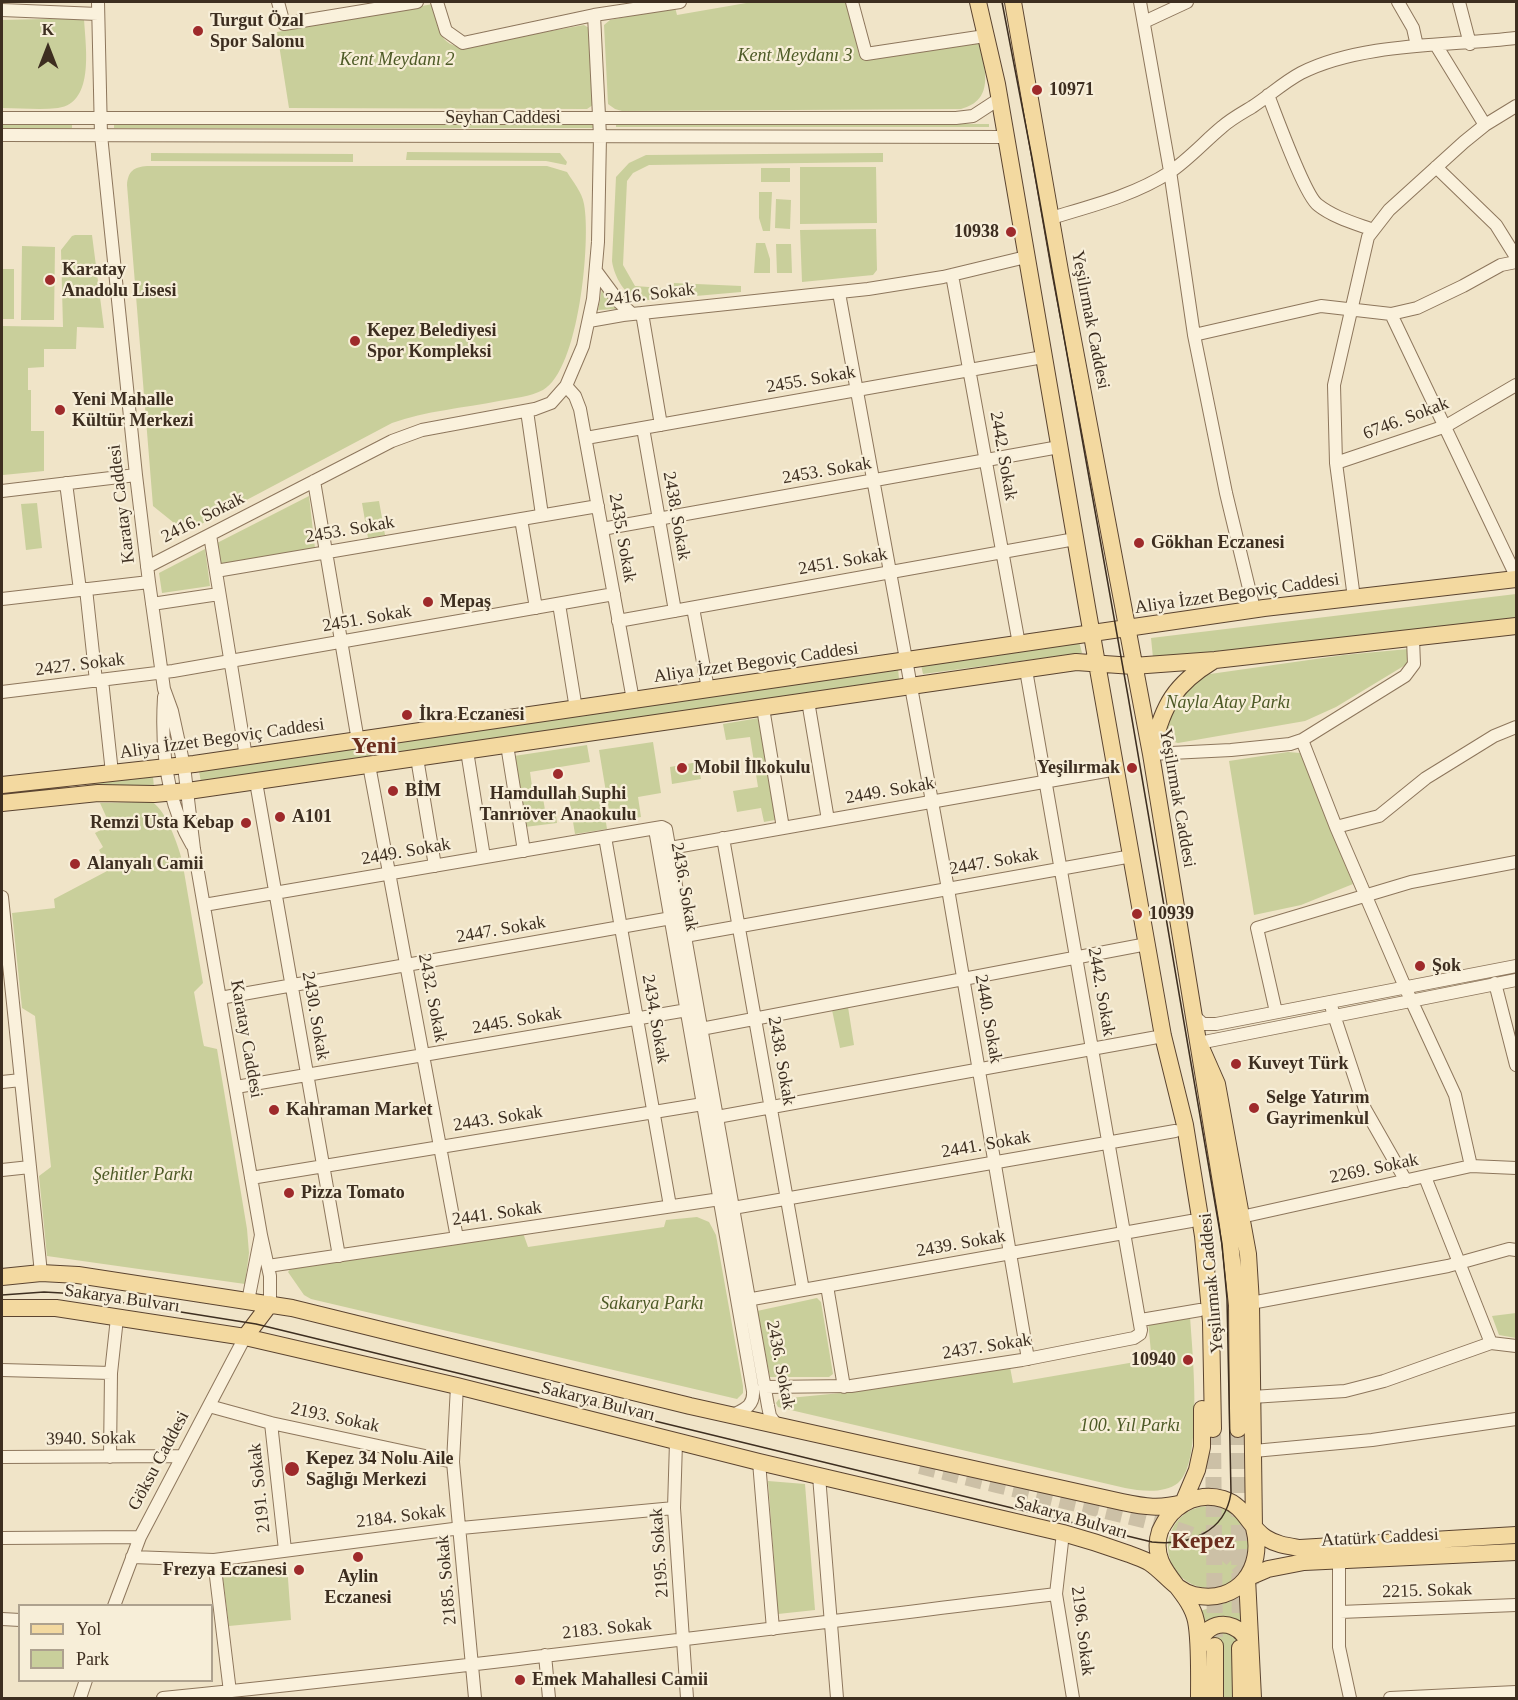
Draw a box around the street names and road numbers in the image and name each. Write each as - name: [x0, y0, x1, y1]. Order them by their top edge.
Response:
- street label: Seyhan Caddesi: [445, 107, 561, 129]
- street label: Yeşilırmak Caddesi: [1066, 249, 1114, 391]
- street label: 2416. Sokak: [604, 279, 696, 311]
- street label: 2455. Sokak: [765, 362, 857, 398]
- street label: 6746. Sokak: [1360, 393, 1452, 445]
- street label: 2442. Sokak: [985, 410, 1021, 502]
- street label: Karatay Caddesi: [104, 443, 140, 565]
- street label: 2453. Sokak: [781, 453, 873, 489]
- street label: 2438. Sokak: [658, 470, 694, 562]
- street label: 2416. Sokak: [158, 488, 248, 548]
- street label: 2435. Sokak: [604, 492, 640, 584]
- street label: 2453. Sokak: [304, 512, 396, 548]
- street label: 2451. Sokak: [797, 544, 889, 580]
- street label: Aliya İzzet Begoviç Caddesi: [1133, 569, 1341, 619]
- street label: 2451. Sokak: [321, 601, 413, 637]
- street label: Aliya İzzet Begoviç Caddesi: [652, 638, 860, 688]
- street label: 2427. Sokak: [34, 649, 126, 681]
- street label: Aliya İzzet Begoviç Caddesi: [118, 714, 326, 764]
- street label: Yeşilırmak Caddesi: [1154, 727, 1200, 869]
- street label: 2449. Sokak: [844, 773, 936, 809]
- street label: 2449. Sokak: [360, 834, 452, 870]
- street label: 2436. Sokak: [666, 841, 702, 933]
- street label: 2447. Sokak: [948, 844, 1040, 880]
- street label: 2447. Sokak: [455, 912, 547, 948]
- street label: 2442. Sokak: [1083, 946, 1119, 1038]
- street label: 2432. Sokak: [413, 952, 451, 1044]
- street label: 2430. Sokak: [297, 970, 333, 1062]
- street label: 2434. Sokak: [637, 973, 673, 1065]
- street label: 2440. Sokak: [970, 973, 1006, 1065]
- street label: Karatay Caddesi: [225, 978, 267, 1100]
- street label: 2445. Sokak: [471, 1003, 563, 1039]
- street label: 2438. Sokak: [763, 1015, 799, 1107]
- street label: 2443. Sokak: [452, 1101, 544, 1137]
- street label: 2441. Sokak: [940, 1127, 1032, 1163]
- street label: 2269. Sokak: [1328, 1149, 1420, 1189]
- street label: 2441. Sokak: [451, 1197, 543, 1231]
- street label: Yeşilırmak Caddesi: [1195, 1212, 1229, 1354]
- street label: 2439. Sokak: [915, 1226, 1007, 1262]
- street label: Sakarya Bulvarı: [63, 1280, 181, 1318]
- street label: 2436. Sokak: [761, 1319, 799, 1411]
- street label: 2437. Sokak: [941, 1329, 1033, 1365]
- street label: Sakarya Bulvarı: [539, 1377, 657, 1427]
- street label: 2193. Sokak: [289, 1398, 381, 1438]
- street label: Göksu Caddesi: [124, 1408, 194, 1514]
- street label: 3940. Sokak: [46, 1427, 136, 1451]
- street label: 2191. Sokak: [245, 1442, 275, 1534]
- street label: Sakarya Bulvarı: [1012, 1492, 1130, 1544]
- street label: 2184. Sokak: [355, 1501, 447, 1533]
- street label: 2195. Sokak: [646, 1507, 674, 1599]
- street label: Atatürk Caddesi: [1321, 1524, 1439, 1552]
- street label: 2185. Sokak: [432, 1534, 462, 1626]
- street label: 2215. Sokak: [1382, 1579, 1472, 1603]
- street label: 2196. Sokak: [1066, 1585, 1098, 1677]
- street label: 2183. Sokak: [561, 1614, 653, 1644]

